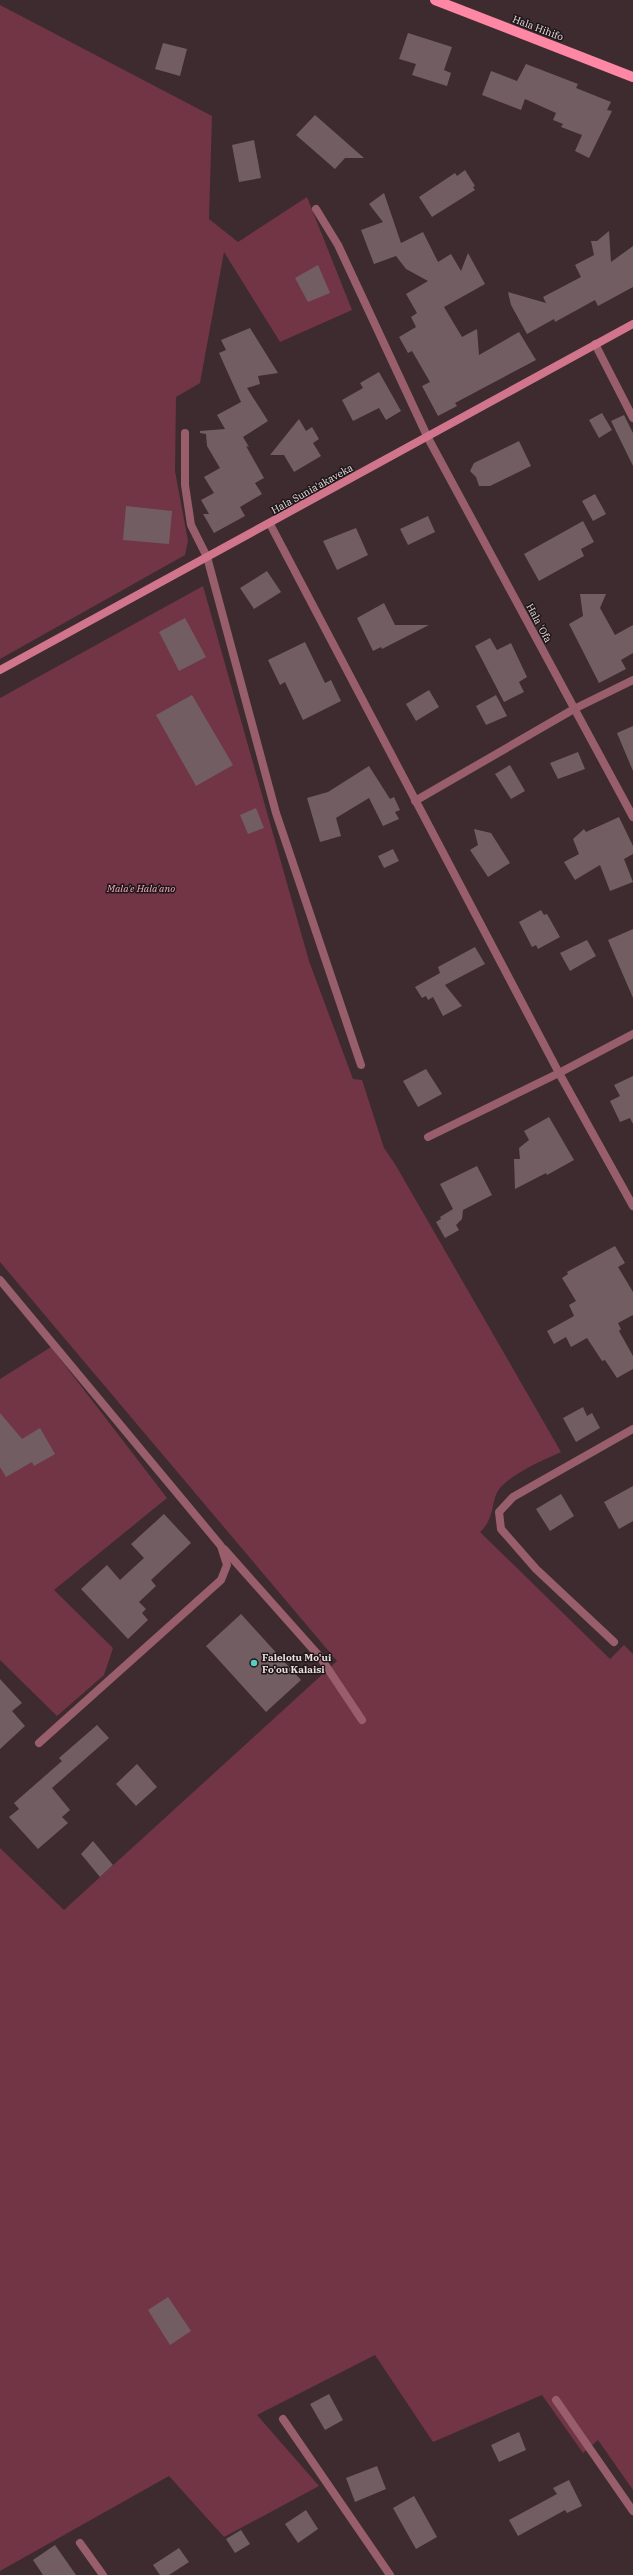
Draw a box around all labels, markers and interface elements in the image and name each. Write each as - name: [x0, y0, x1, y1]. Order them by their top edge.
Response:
- street label: Hala Hihifo: [511, 12, 566, 44]
- street label: Hala Sunia'akaveka: [269, 461, 356, 517]
- street label: Hala 'Ofa: [523, 601, 555, 645]
- park label: Mala'e Hala'ano: [106, 882, 175, 895]
- place label: Falelotu Mo'ui Fo'ou Kalaisi: [262, 1651, 332, 1676]
- marker: Falelotu Mo'ui Fo'ou Kalaisi: [249, 1658, 259, 1668]

